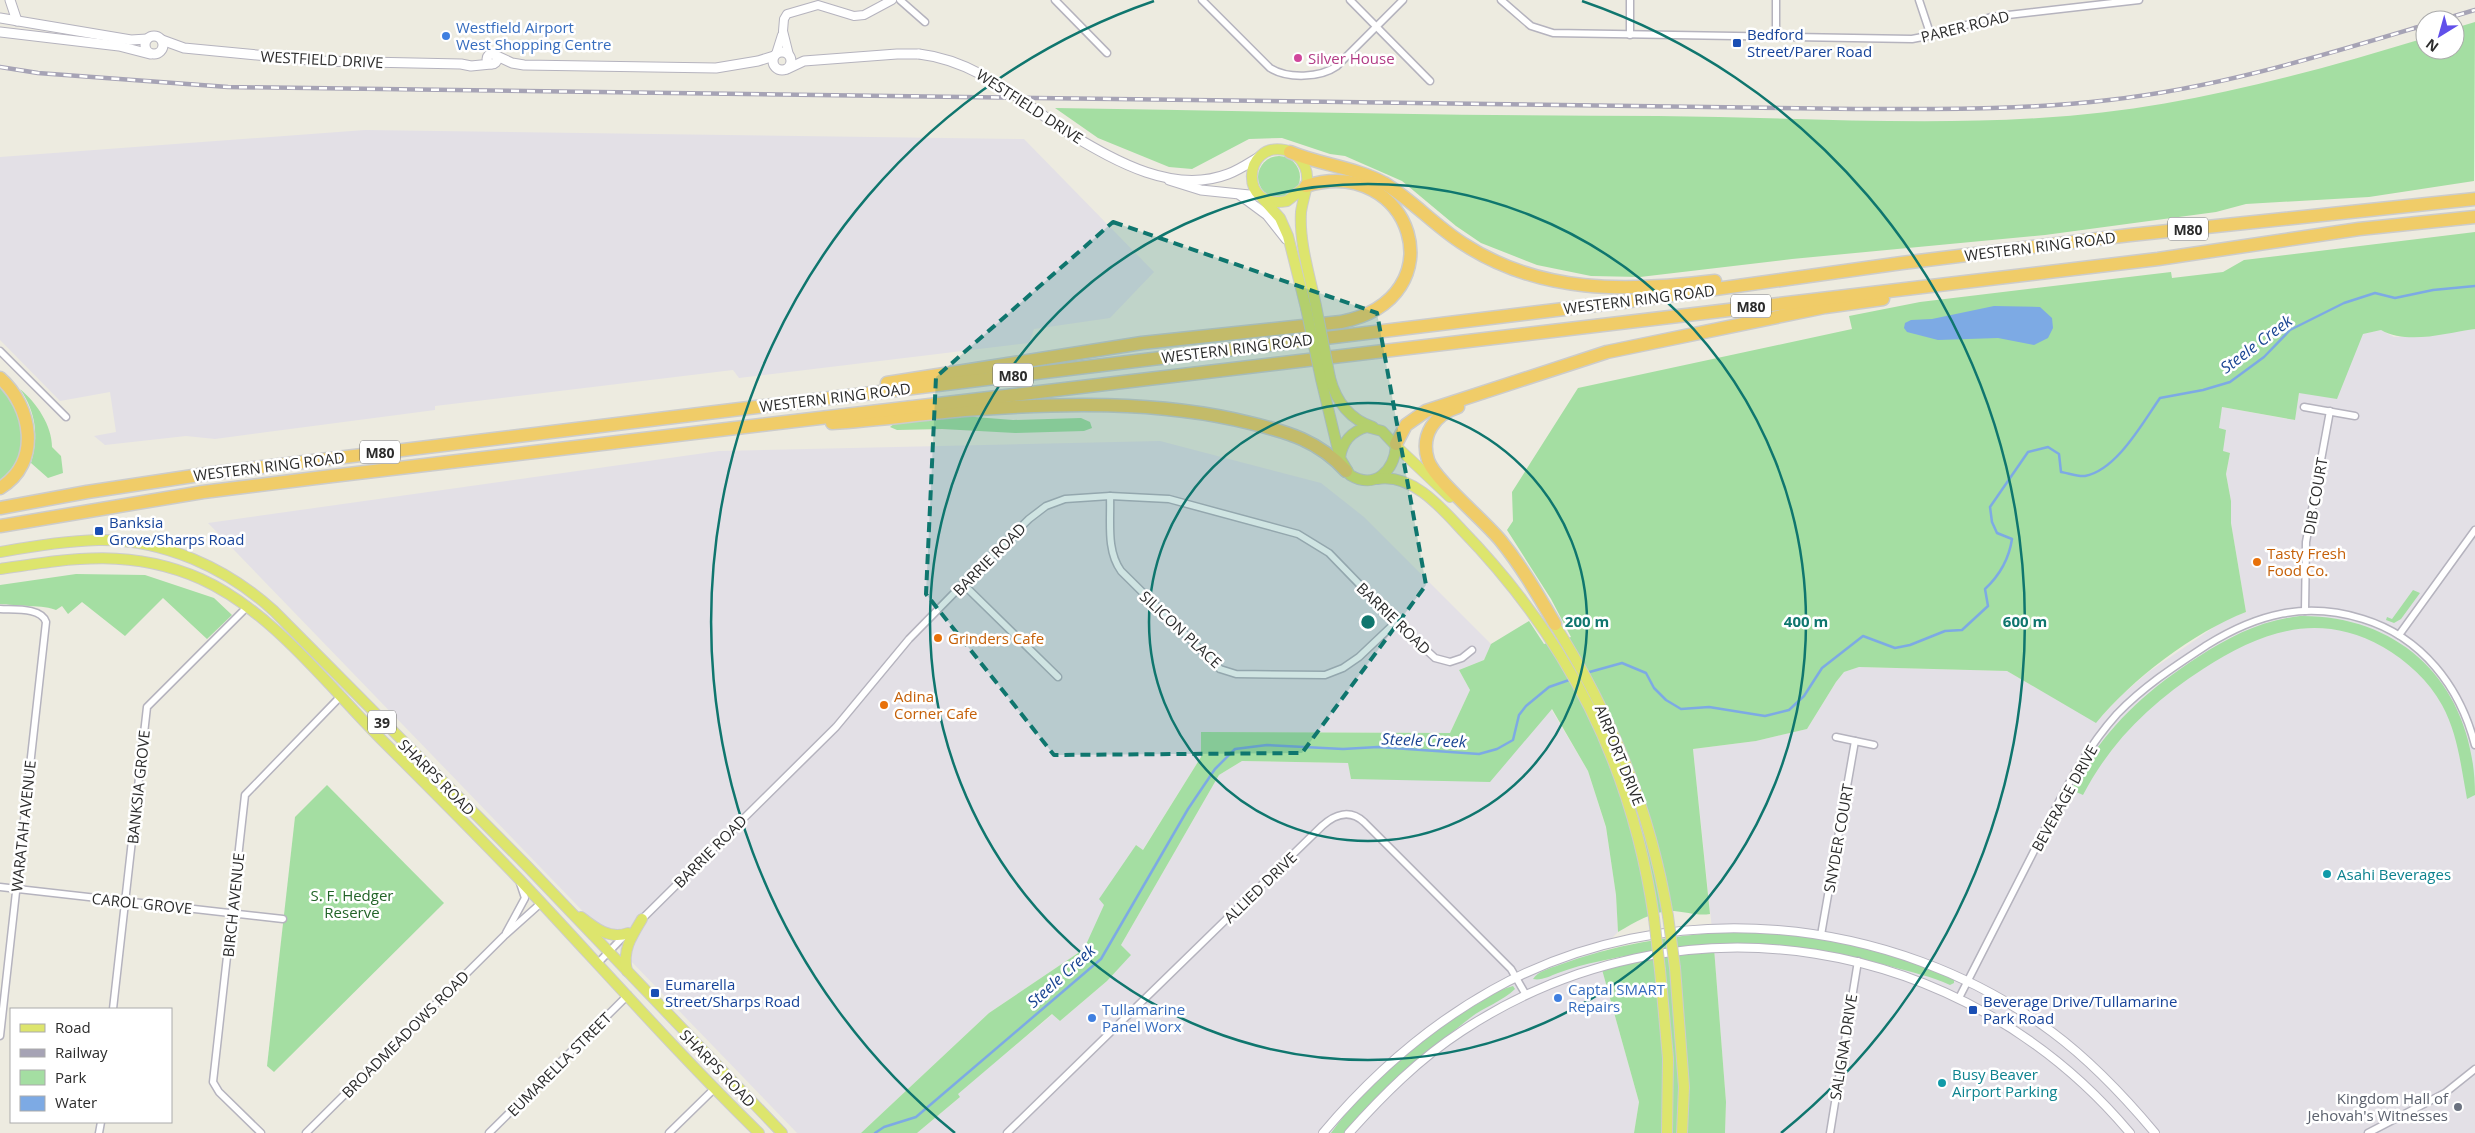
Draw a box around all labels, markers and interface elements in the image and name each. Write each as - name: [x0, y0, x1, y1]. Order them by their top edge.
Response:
- street label: PARER ROAD: [1919, 5, 2011, 47]
- north arrow: [2415, 10, 2465, 60]
- place label: Westfield Airport West Shopping Centre: [456, 17, 611, 54]
- place label: Bedford Street/Parer Road: [1747, 24, 1872, 61]
- marker: Westfield Airport West Shopping Centre: [440, 30, 452, 42]
- text: N: [2422, 35, 2442, 57]
- marker: Bedford Street/Parer Road: [1731, 37, 1743, 49]
- street label: WESTFIELD DRIVE: [260, 46, 384, 72]
- place label: Silver House: [1308, 48, 1395, 68]
- marker: Silver House: [1292, 52, 1304, 64]
- street label: WESTFIELD DRIVE: [973, 64, 1087, 148]
- road number: M80: [2168, 218, 2208, 240]
- street label: WESTERN RING ROAD: [1963, 227, 2117, 265]
- street label: WESTERN RING ROAD: [1562, 280, 1716, 318]
- road number: M80: [1731, 294, 1771, 318]
- water label: Steele Creek: [2215, 309, 2297, 378]
- street label: WESTERN RING ROAD: [1160, 329, 1314, 367]
- road number: M80: [993, 364, 1033, 386]
- street label: WESTERN RING ROAD: [758, 378, 912, 416]
- road number: M80: [360, 441, 400, 464]
- street label: WESTERN RING ROAD: [192, 447, 346, 485]
- street label: DIB COURT: [2298, 455, 2332, 536]
- place label: Banksia Grove/Sharps Road: [109, 512, 244, 549]
- street label: BARRIE ROAD: [948, 518, 1030, 600]
- marker: Banksia Grove/Sharps Road: [93, 525, 105, 537]
- place label: Tasty Fresh Food Co.: [2267, 543, 2346, 580]
- marker: Tasty Fresh Food Co.: [2251, 556, 2263, 568]
- street label: BARRIE ROAD: [1353, 578, 1435, 658]
- street label: SILICON PLACE: [1136, 586, 1226, 672]
- text: 200 m: [1565, 611, 1609, 631]
- text: 400 m: [1784, 611, 1828, 631]
- text: 600 m: [2003, 611, 2047, 631]
- centre of rings: [1359, 613, 1377, 631]
- place label: Grinders Cafe: [948, 628, 1044, 648]
- marker: Grinders Cafe: [932, 632, 944, 644]
- place label: Adina Corner Cafe: [894, 686, 978, 723]
- marker: Adina Corner Cafe: [878, 699, 890, 711]
- street label: AIRPORT DRIVE: [1591, 702, 1649, 808]
- road number: 39: [368, 710, 396, 734]
- water label: Steele Creek: [1381, 728, 1468, 753]
- street label: BANKSIA GROVE: [122, 729, 154, 845]
- street label: SHARPS ROAD: [394, 734, 480, 820]
- street label: BEVERAGE DRIVE: [2026, 741, 2102, 855]
- street label: WARATAH AVENUE: [6, 759, 40, 893]
- street label: SNYDER COURT: [1819, 781, 1858, 894]
- street label: BARRIE ROAD: [669, 810, 751, 892]
- street label: ALLIED DRIVE: [1219, 847, 1301, 927]
- street label: BIRCH AVENUE: [218, 852, 248, 958]
- place label: Asahi Beverages: [2337, 864, 2451, 884]
- marker: Asahi Beverages: [2321, 868, 2333, 880]
- park label: S. F. Hedger Reserve: [311, 885, 394, 922]
- street label: CAROL GROVE: [91, 888, 193, 918]
- water label: Steele Creek: [1022, 939, 1101, 1013]
- street label: BROADMEADOWS ROAD: [337, 966, 473, 1102]
- place label: Eumarella Street/Sharps Road: [665, 974, 800, 1011]
- place label: Captal SMART Repairs: [1568, 979, 1666, 1016]
- marker: Eumarella Street/Sharps Road: [649, 987, 661, 999]
- place label: Beverage Drive/Tullamarine Park Road: [1983, 991, 2177, 1028]
- marker: Captal SMART Repairs: [1552, 992, 1564, 1004]
- street label: SALIGNA DRIVE: [1825, 993, 1861, 1101]
- place label: Tullamarine Panel Worx: [1102, 999, 1185, 1036]
- marker: Beverage Drive/Tullamarine Park Road: [1967, 1004, 1979, 1016]
- street label: EUMARELLA STREET: [503, 1007, 616, 1120]
- legend: [10, 1008, 172, 1123]
- marker: Tullamarine Panel Worx: [1086, 1012, 1098, 1024]
- text: Road: [55, 1017, 91, 1037]
- street label: SHARPS ROAD: [676, 1025, 760, 1111]
- text: Railway: [55, 1042, 108, 1062]
- place label: Busy Beaver Airport Parking: [1952, 1064, 2057, 1101]
- text: Park: [55, 1067, 86, 1087]
- marker: Busy Beaver Airport Parking: [1936, 1077, 1948, 1089]
- place label: Kingdom Hall of Jehovah's Witnesses: [2305, 1088, 2449, 1125]
- text: Water: [55, 1092, 97, 1112]
- marker: Kingdom Hall of Jehovah's Witnesses: [2452, 1101, 2464, 1113]

